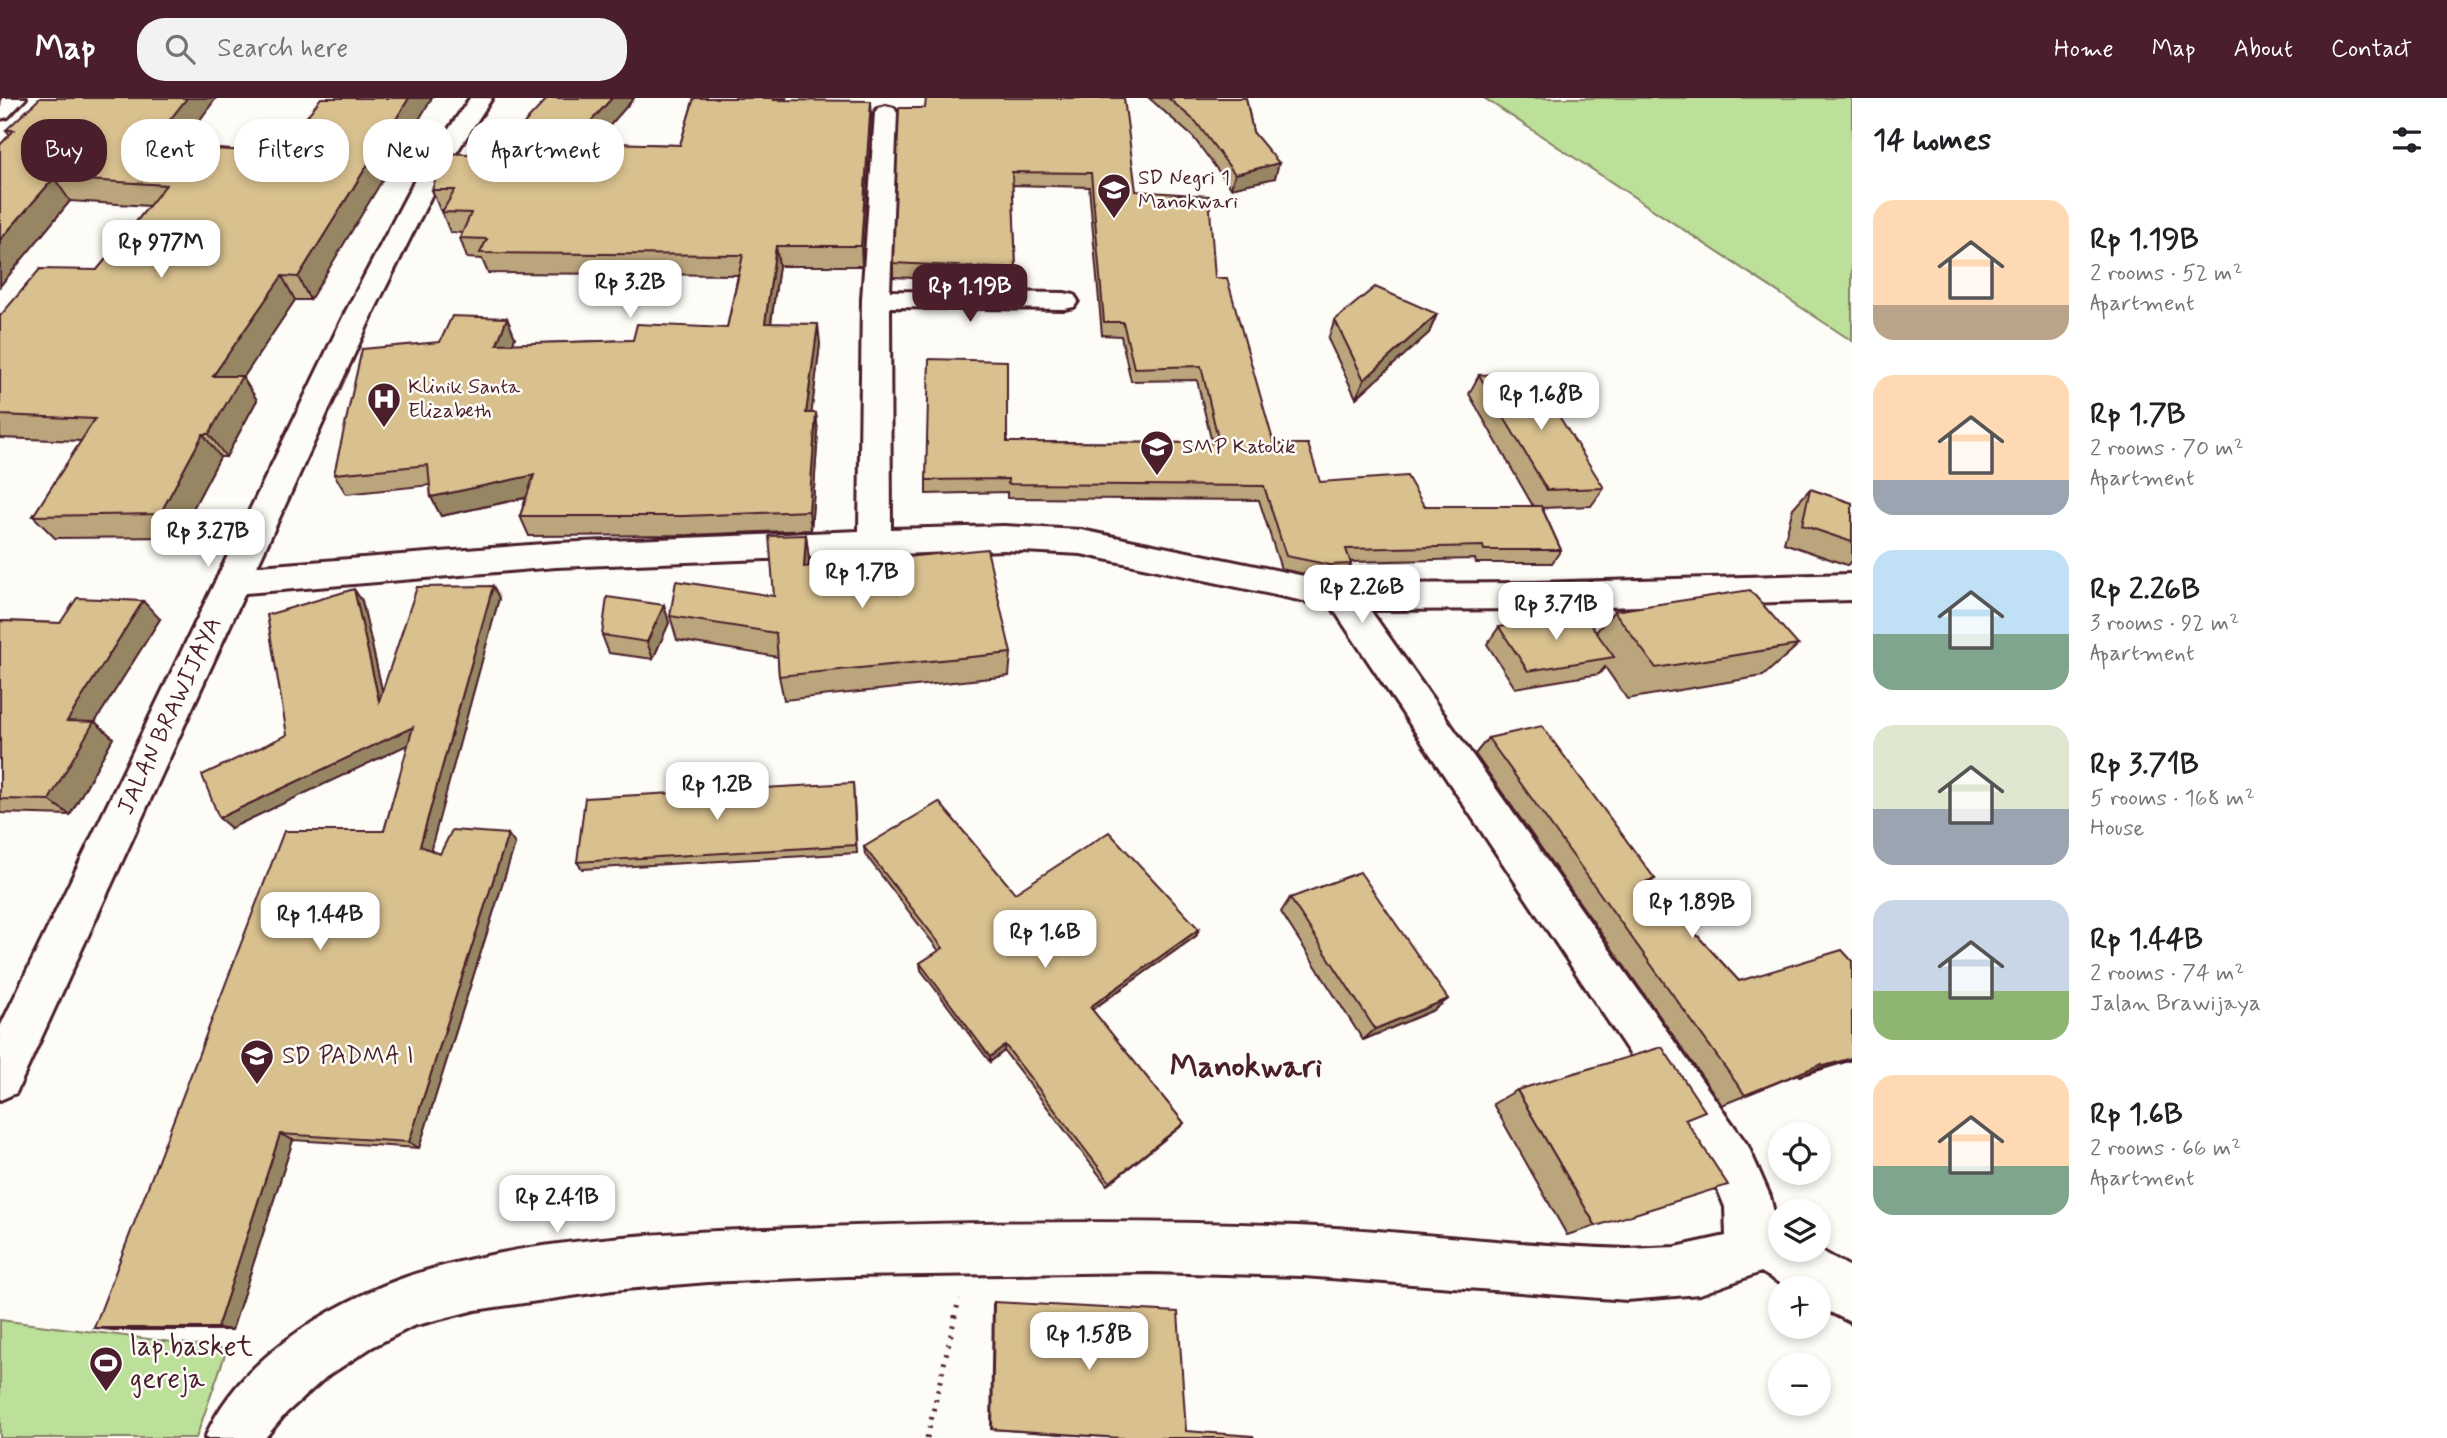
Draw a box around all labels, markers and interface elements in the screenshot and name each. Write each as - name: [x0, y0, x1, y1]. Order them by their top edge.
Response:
- search box: [137, 18, 627, 81]
- text: Map: [35, 27, 95, 71]
- icon: search: [161, 30, 199, 68]
- text: Search here: [217, 32, 348, 66]
- text: Home: [2054, 34, 2114, 65]
- text: Map: [2152, 34, 2196, 65]
- text: About: [2234, 34, 2293, 65]
- text: Contact: [2331, 34, 2412, 65]
- chip: Buy: [21, 119, 107, 182]
- chip: Rent: [121, 119, 220, 182]
- chip: Filters: [234, 119, 349, 182]
- chip: New: [363, 119, 453, 182]
- chip: Apartment: [467, 119, 624, 182]
- text: 14 homes: [1873, 121, 1991, 160]
- icon: filters: [2388, 121, 2426, 159]
- place label: SD Negri 1 Manokwari: [1138, 164, 1238, 216]
- school or university icon: SD Negri 1 Manokwari: [1095, 171, 1133, 220]
- pin: Rp 977M: [96, 220, 226, 280]
- text: Rp 1.19B: [2090, 220, 2199, 259]
- text: Rp 977M: [118, 228, 204, 258]
- icon: home: [1929, 228, 2013, 312]
- text: 2 rooms · 52 m²: [2090, 259, 2243, 289]
- pin: Rp 3.2B: [565, 260, 695, 320]
- pin: Rp 1.19B: [898, 264, 1042, 324]
- text: Rp 3.2B: [595, 268, 665, 298]
- text: Rp 1.19B: [928, 272, 1012, 302]
- text: Apartment: [2090, 289, 2195, 319]
- pin: Rp 1.68B: [1469, 372, 1613, 432]
- place label: Klinik Santa Elizabeth: [408, 373, 521, 425]
- hospital icon: Klinik Santa Elizabeth: [365, 380, 403, 429]
- text: Rp 1.68B: [1499, 380, 1583, 410]
- text: Rp 1.7B: [2090, 395, 2186, 434]
- icon: home: [1929, 403, 2013, 487]
- school or university icon: SMP Katolik: [1138, 428, 1176, 477]
- place label: SMP Katolik: [1182, 433, 1296, 461]
- text: 2 rooms · 70 m²: [2090, 434, 2244, 464]
- text: Apartment: [2090, 464, 2195, 494]
- pin: Rp 3.27B: [136, 510, 280, 569]
- text: Rp 3.27B: [167, 517, 249, 547]
- pin: Rp 1.7B: [797, 550, 927, 610]
- text: Rp 1.7B: [825, 558, 899, 588]
- pin: Rp 2.26B: [1290, 566, 1434, 625]
- text: Rp 2.26B: [2090, 570, 2200, 609]
- text: Rp 2.26B: [1320, 573, 1404, 603]
- icon: home: [1929, 578, 2013, 662]
- pin: Rp 3.71B: [1484, 582, 1628, 642]
- text: Rp 3.71B: [1514, 590, 1598, 620]
- text: 3 rooms · 92 m²: [2090, 609, 2239, 639]
- street label: JALAN BRAWIJAYA: [111, 612, 229, 820]
- text: Apartment: [2090, 639, 2195, 669]
- text: Rp 3.71B: [2090, 745, 2199, 784]
- icon: home: [1929, 753, 2013, 837]
- pin: Rp 1.2B: [652, 762, 782, 822]
- text: Rp 1.2B: [682, 770, 752, 800]
- text: 5 rooms · 168 m²: [2090, 784, 2255, 814]
- text: House: [2090, 814, 2144, 844]
- pin: Rp 1.89B: [1620, 880, 1764, 940]
- text: Rp 1.89B: [1649, 888, 1735, 918]
- pin: Rp 1.44B: [248, 892, 392, 952]
- text: Rp 1.44B: [277, 900, 363, 930]
- pin: Rp 1.6B: [980, 910, 1110, 970]
- text: Rp 1.6B: [1009, 918, 1081, 948]
- text: Rp 1.44B: [2090, 920, 2203, 959]
- icon: home: [1929, 928, 2013, 1012]
- text: 2 rooms · 74 m²: [2090, 959, 2245, 989]
- text: Jalan Brawijaya: [2090, 989, 2261, 1019]
- school or university icon: SD PADMA I: [238, 1037, 276, 1086]
- place label: SD PADMA I: [282, 1041, 414, 1072]
- district label: Manokwari: [1170, 1046, 1322, 1088]
- text: Rp 1.6B: [2090, 1095, 2183, 1134]
- icon: home: [1929, 1103, 2013, 1187]
- map controls: [1768, 1122, 1831, 1416]
- button: locate: [1768, 1122, 1831, 1185]
- text: 2 rooms · 66 m²: [2090, 1134, 2241, 1164]
- text: Apartment: [2090, 1164, 2195, 1194]
- pin: Rp 2.41B: [485, 1176, 629, 1235]
- text: Rp 2.41B: [515, 1183, 599, 1213]
- button: layers: [1768, 1199, 1831, 1262]
- button: +: [1768, 1276, 1831, 1339]
- pin: Rp 1.58B: [1017, 1312, 1161, 1372]
- text: Rp 1.58B: [1046, 1320, 1132, 1350]
- place label: lap.basket gereja: [130, 1329, 254, 1398]
- sports icon: lap.basket gereja: [87, 1344, 125, 1393]
- button: −: [1768, 1353, 1831, 1416]

